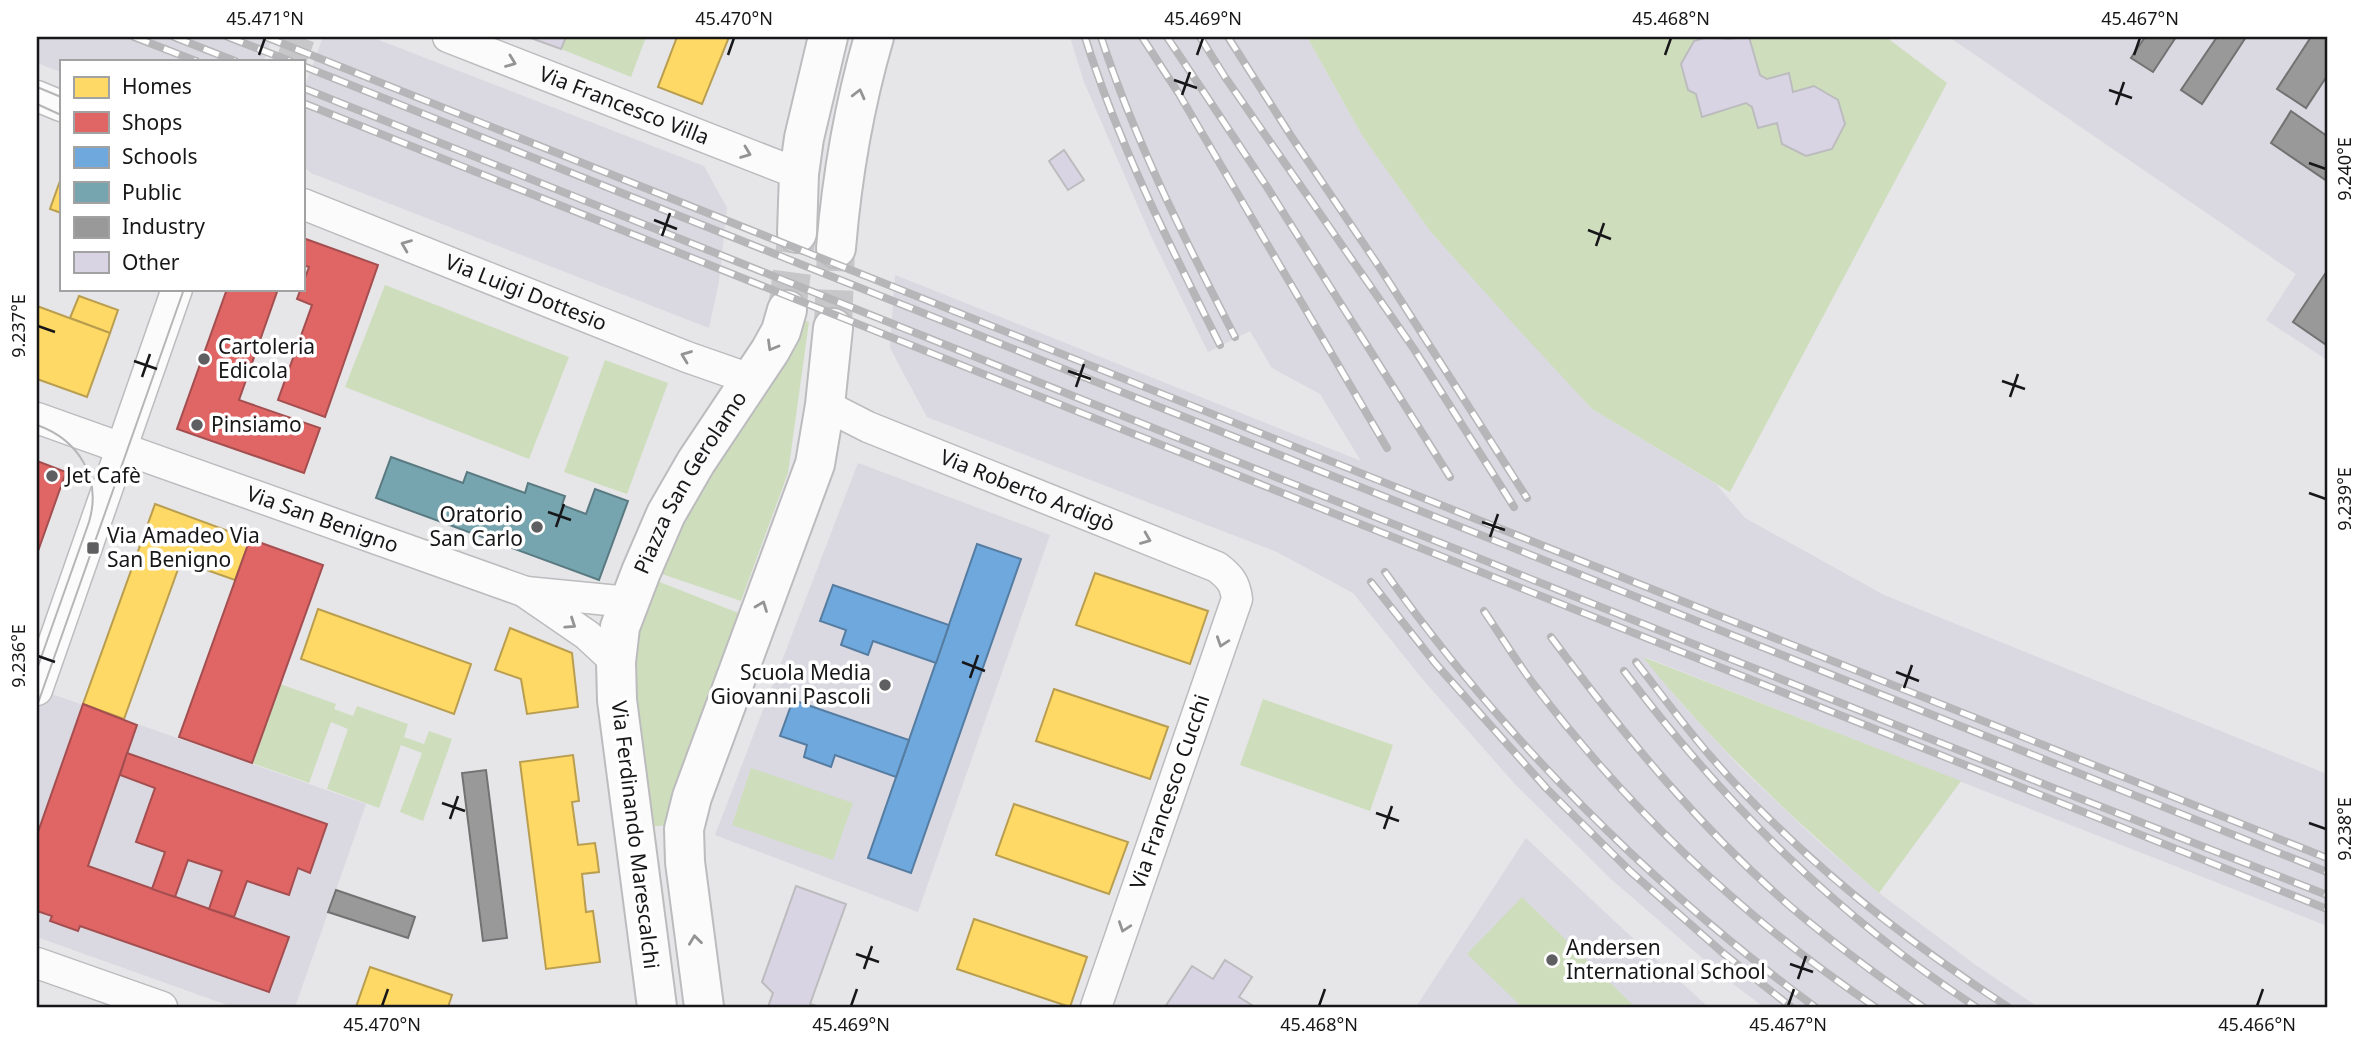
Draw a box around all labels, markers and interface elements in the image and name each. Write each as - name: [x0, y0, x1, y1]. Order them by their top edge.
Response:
- text: 45.471°N: [226, 6, 304, 30]
- text: 45.470°N: [695, 6, 773, 30]
- text: 45.469°N: [1164, 6, 1242, 30]
- text: 45.468°N: [1632, 6, 1710, 30]
- text: 45.467°N: [2101, 6, 2179, 30]
- one-way arrow: [505, 53, 517, 67]
- street label: Via Francesco Villa: [535, 59, 713, 151]
- legend: [60, 60, 304, 290]
- text: Homes: [122, 72, 192, 100]
- one-way arrow: [851, 88, 865, 100]
- text: Shops: [122, 108, 182, 136]
- text: 9.240°E: [2332, 137, 2356, 201]
- text: Schools: [122, 142, 197, 170]
- one-way arrow: [739, 145, 751, 159]
- text: Public: [122, 178, 182, 206]
- text: Industry: [122, 212, 205, 240]
- one-way arrow: [400, 240, 412, 254]
- street label: Via Luigi Dottesio: [441, 247, 611, 337]
- text: Other: [122, 248, 180, 276]
- text: 9.237°E: [6, 294, 30, 358]
- place label: Cartoleria Edicola: [218, 332, 315, 384]
- one-way arrow: [767, 339, 780, 352]
- marker: Cartoleria Edicola: [196, 351, 212, 367]
- one-way arrow: [680, 351, 692, 365]
- street label: Piazza San Gerolamo: [627, 385, 752, 578]
- place label: Pinsiamo: [211, 410, 302, 438]
- marker: Pinsiamo: [189, 417, 205, 433]
- street label: Via Roberto Ardigò: [936, 442, 1119, 538]
- place label: Jet Cafè: [64, 461, 141, 489]
- text: 9.239°E: [2332, 467, 2356, 531]
- marker: Jet Cafè: [44, 468, 60, 484]
- street label: Via San Benigno: [243, 479, 403, 559]
- place label: Oratorio San Carlo: [429, 500, 523, 552]
- marker: Oratorio San Carlo: [529, 519, 545, 535]
- place label: Via Amadeo Via San Benigno: [107, 521, 260, 573]
- one-way arrow: [1139, 530, 1151, 544]
- marker: Via Amadeo Via San Benigno: [85, 540, 101, 556]
- one-way arrow: [754, 601, 768, 613]
- one-way arrow: [563, 616, 576, 628]
- text: 9.236°E: [6, 624, 30, 688]
- one-way arrow: [1216, 635, 1230, 648]
- place label: Scuola Media Giovanni Pascoli: [711, 658, 871, 710]
- marker: Scuola Media Giovanni Pascoli: [877, 677, 893, 693]
- street label: Via Francesco Cucchi: [1123, 691, 1216, 893]
- street label: Via Ferdinando Marescalchi: [606, 699, 666, 971]
- text: 9.238°E: [2332, 797, 2356, 861]
- one-way arrow: [1118, 920, 1132, 932]
- place label: Andersen International School: [1566, 933, 1766, 985]
- one-way arrow: [688, 934, 703, 945]
- marker: Andersen International School: [1544, 952, 1560, 968]
- text: 45.470°N: [343, 1012, 421, 1036]
- text: 45.469°N: [812, 1012, 890, 1036]
- text: 45.468°N: [1280, 1012, 1358, 1036]
- text: 45.467°N: [1749, 1012, 1827, 1036]
- text: 45.466°N: [2218, 1012, 2296, 1036]

